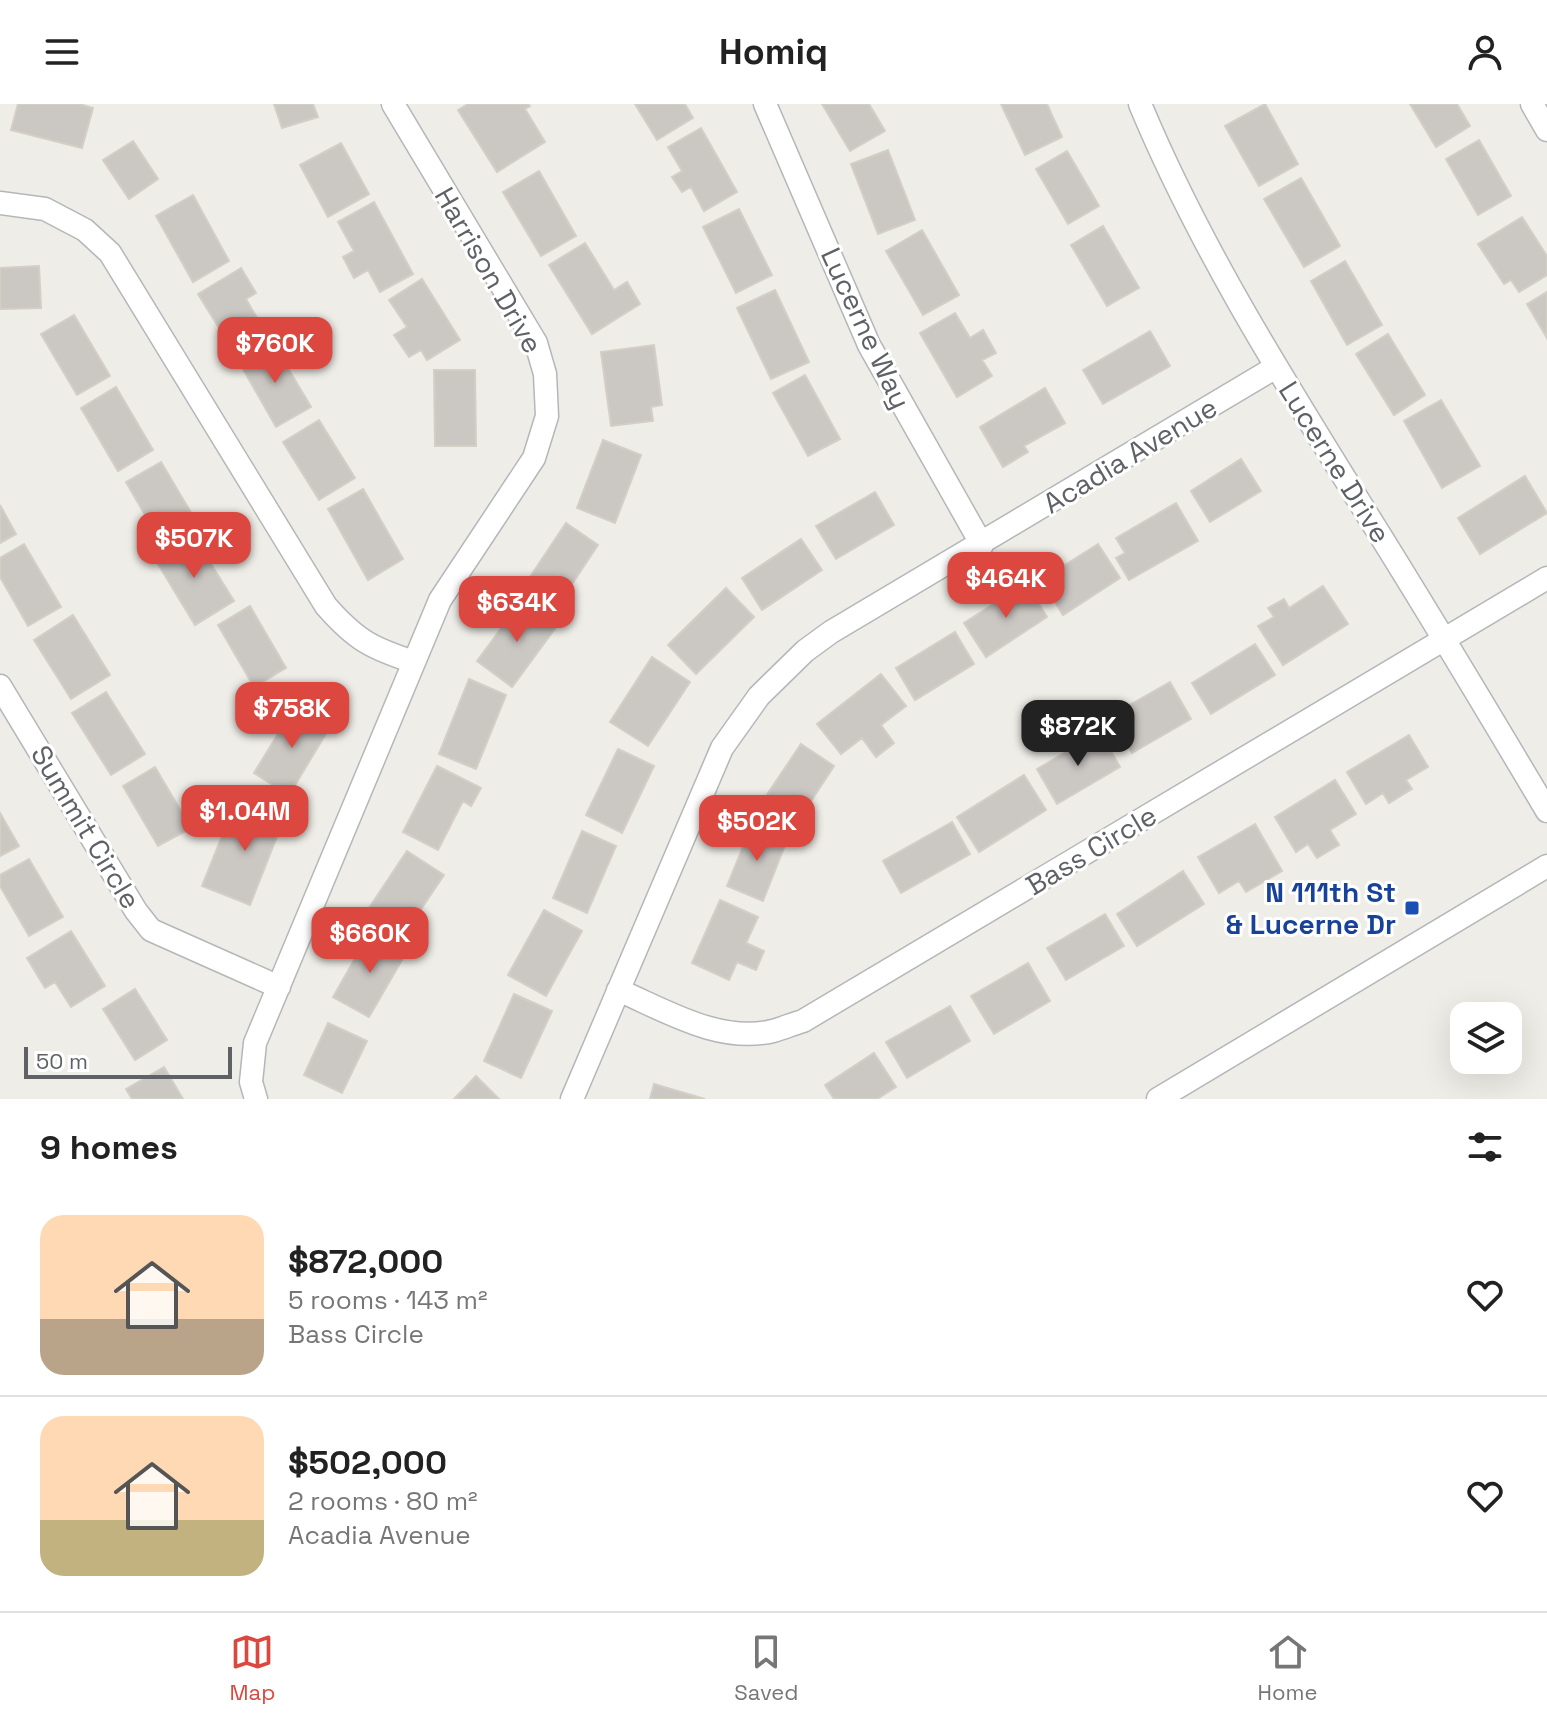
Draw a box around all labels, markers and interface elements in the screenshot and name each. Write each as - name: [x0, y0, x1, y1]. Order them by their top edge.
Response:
- text: Homiq: [719, 29, 828, 75]
- icon: menu: [40, 30, 84, 74]
- icon: person: [1463, 30, 1507, 74]
- street label: Harrison Drive: [427, 180, 551, 360]
- street label: Lucerne Way: [813, 242, 919, 414]
- pin: $760K: [219, 317, 331, 385]
- text: $760K: [235, 326, 315, 360]
- street label: Lucerne Drive: [1271, 374, 1399, 550]
- street label: Acadia Avenue: [1036, 389, 1224, 521]
- pin: $507K: [138, 512, 250, 580]
- text: $507K: [155, 521, 233, 555]
- pin: $464K: [950, 552, 1062, 620]
- text: $464K: [965, 561, 1047, 595]
- pin: $634K: [461, 576, 573, 644]
- text: $634K: [477, 585, 557, 619]
- pin: $758K: [236, 682, 348, 750]
- text: $758K: [253, 691, 331, 725]
- pin: $872K: [1022, 700, 1134, 768]
- text: $872K: [1039, 709, 1117, 743]
- street label: Summit Circle: [23, 739, 149, 915]
- pin: $1.04M: [180, 785, 310, 853]
- text: $1.04M: [199, 794, 291, 828]
- pin: $502K: [701, 795, 813, 863]
- street label: Bass Circle: [1019, 797, 1163, 903]
- text: $502K: [717, 804, 797, 838]
- place label: N 111th St & Lucerne Dr: [1226, 874, 1396, 942]
- marker: N 111th St & Lucerne Dr: [1403, 899, 1421, 917]
- pin: $660K: [314, 907, 426, 975]
- text: $660K: [329, 916, 411, 950]
- map controls: [1450, 1002, 1522, 1074]
- button: layers: [1450, 1002, 1522, 1074]
- scale bar: [24, 1043, 232, 1079]
- text: 50 m: [36, 1047, 88, 1075]
- icon: filters: [1463, 1125, 1507, 1169]
- text: 9 homes: [40, 1126, 178, 1169]
- text: $872,000: [288, 1240, 443, 1283]
- icon: home: [104, 1247, 200, 1343]
- icon: heart: [1463, 1273, 1507, 1317]
- text: 5 rooms · 143 m²: [288, 1283, 487, 1317]
- text: Bass Circle: [288, 1317, 424, 1351]
- text: $502,000: [288, 1441, 447, 1484]
- icon: home: [104, 1448, 200, 1544]
- icon: heart: [1463, 1474, 1507, 1518]
- text: 2 rooms · 80 m²: [288, 1484, 478, 1518]
- text: Acadia Avenue: [288, 1518, 471, 1552]
- tab: Map: [230, 1630, 275, 1706]
- tab: Saved: [734, 1630, 799, 1706]
- tab: Home: [1258, 1630, 1318, 1706]

